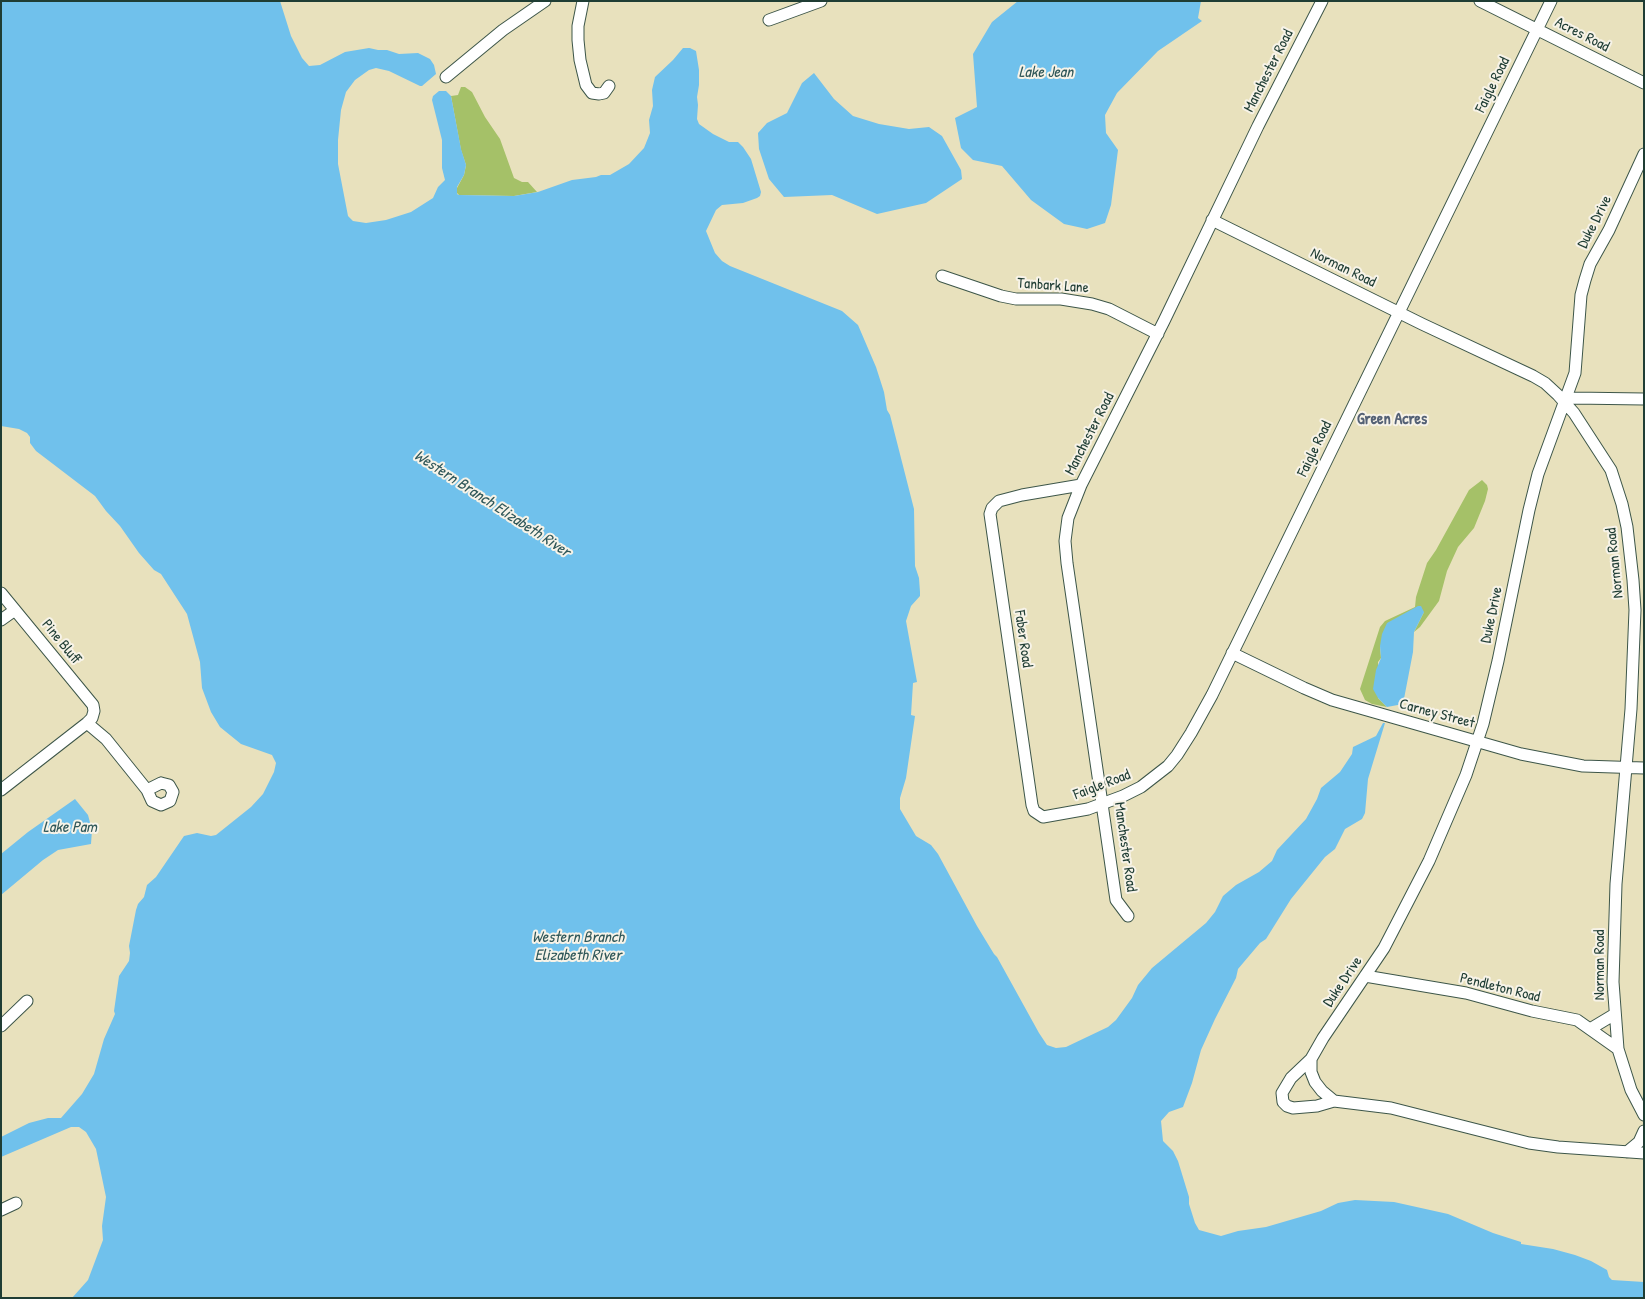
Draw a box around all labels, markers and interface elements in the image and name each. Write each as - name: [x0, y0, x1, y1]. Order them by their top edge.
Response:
- street label: Acres Road: [1552, 14, 1612, 56]
- street label: Manchester Road: [1240, 27, 1298, 115]
- street label: Faigle Road: [1472, 54, 1514, 116]
- water label: Lake Jean: [1019, 63, 1073, 83]
- street label: Duke Drive: [1574, 193, 1616, 251]
- street label: Norman Road: [1307, 244, 1379, 292]
- street label: Tanbark Lane: [1017, 275, 1089, 297]
- street label: Manchester Road: [1061, 390, 1119, 478]
- district label: Green Acres: [1357, 410, 1427, 430]
- street label: Faigle Road: [1294, 418, 1336, 480]
- water label: Western Branch Elizabeth River: [410, 446, 574, 562]
- street label: Norman Road: [1602, 527, 1628, 599]
- street label: Duke Drive: [1477, 585, 1507, 645]
- street label: Faber Road: [1010, 609, 1036, 669]
- street label: Pine Bluff: [38, 616, 84, 668]
- street label: Carney Street: [1397, 695, 1477, 733]
- street label: Faigle Road: [1071, 766, 1133, 804]
- street label: Manchester Road: [1110, 801, 1140, 893]
- water label: Lake Pam: [43, 818, 97, 838]
- water label: Western Branch Elizabeth River: [532, 928, 624, 966]
- street label: Norman Road: [1591, 930, 1609, 1000]
- street label: Duke Drive: [1320, 953, 1366, 1011]
- street label: Pendleton Road: [1458, 969, 1542, 1007]

